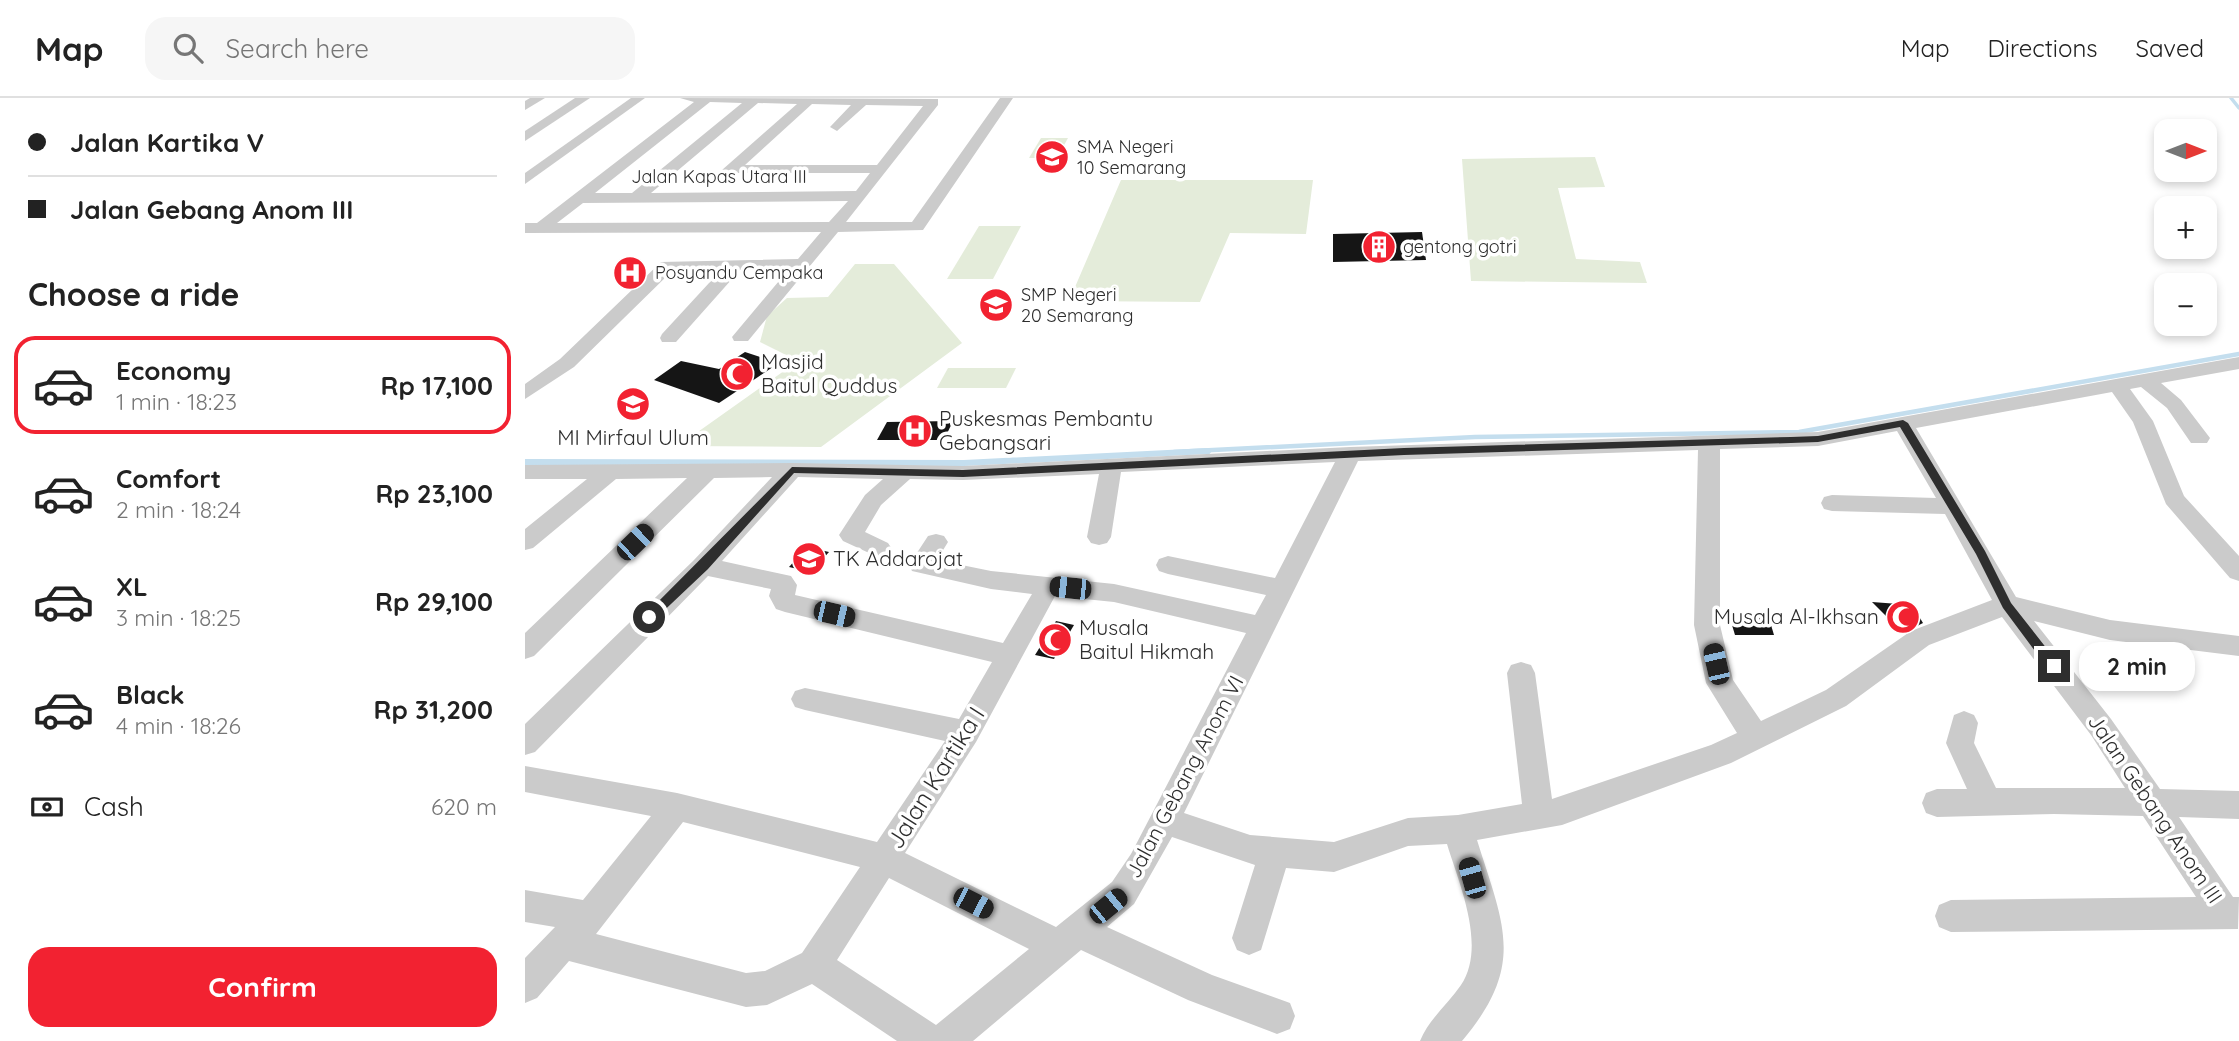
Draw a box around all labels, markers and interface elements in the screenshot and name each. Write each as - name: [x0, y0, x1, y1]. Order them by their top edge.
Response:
- search box: [145, 17, 635, 80]
- text: Map: [35, 28, 103, 69]
- icon: search: [169, 29, 207, 67]
- text: Search here: [225, 32, 369, 65]
- text: Map: [1901, 33, 1950, 63]
- text: Directions: [1988, 33, 2098, 63]
- text: Saved: [2136, 33, 2204, 63]
- north arrow: [2154, 119, 2217, 182]
- map controls: [2154, 119, 2217, 336]
- text: Jalan Kartika V: [70, 126, 264, 159]
- place label: SMA Negeri 10 Semarang: [1077, 135, 1186, 179]
- school or university icon: SMA Negeri 10 Semarang: [1033, 138, 1071, 176]
- street label: Jalan Kapas Utara III: [631, 165, 807, 188]
- text: Jalan Gebang Anom III: [70, 193, 353, 226]
- button: +: [2154, 196, 2217, 259]
- building icon: gentong gotri: [1360, 228, 1398, 266]
- place label: gentong gotri: [1403, 235, 1517, 258]
- hospital icon: Posyandu Cempaka: [611, 254, 649, 292]
- place label: Posyandu Cempaka: [655, 261, 823, 284]
- button: −: [2154, 273, 2217, 336]
- text: Choose a ride: [28, 274, 240, 314]
- place label: SMP Negeri 20 Semarang: [1021, 283, 1133, 327]
- school or university icon: SMP Negeri 20 Semarang: [977, 286, 1015, 324]
- place label: Masjid Baitul Quddus: [761, 348, 897, 398]
- icon: car: [32, 354, 95, 417]
- text: Economy: [116, 354, 231, 387]
- mosque icon: Masjid Baitul Quddus: [718, 355, 756, 393]
- text: Rp 17,100: [381, 369, 493, 402]
- school or university icon: MI Mirfaul Ulum: [614, 385, 652, 423]
- text: 1 min · 18:23: [116, 387, 237, 416]
- place label: Puskesmas Pembantu Gebangsari: [939, 405, 1153, 455]
- hospital icon: Puskesmas Pembantu Gebangsari: [896, 412, 934, 450]
- place label: MI Mirfaul Ulum: [557, 424, 709, 450]
- icon: car: [32, 462, 95, 525]
- text: Comfort: [116, 462, 221, 495]
- text: Rp 23,100: [375, 477, 493, 510]
- text: 2 min · 18:24: [116, 495, 241, 524]
- car: [613, 520, 658, 564]
- school or university icon: TK Addarojat: [790, 540, 828, 578]
- place label: TK Addarojat: [833, 545, 963, 571]
- icon: car: [32, 570, 95, 633]
- text: XL: [116, 570, 148, 603]
- car: [1049, 575, 1092, 601]
- text: Rp 29,100: [375, 585, 493, 618]
- mosque icon: Musala Al-Ikhsan: [1884, 598, 1922, 636]
- car: [812, 599, 857, 629]
- route start: [633, 601, 665, 633]
- text: 3 min · 18:25: [116, 603, 241, 632]
- place label: Musala Al-Ikhsan: [1714, 603, 1879, 629]
- place label: Musala Baitul Hikmah: [1079, 614, 1214, 664]
- mosque icon: Musala Baitul Hikmah: [1036, 621, 1074, 659]
- car: [1702, 641, 1731, 687]
- callout: 2 min: [2079, 642, 2194, 690]
- route end: [2038, 650, 2070, 682]
- text: 2 min: [2107, 652, 2167, 681]
- street label: Jalan Gebang Anom VI: [1120, 671, 1249, 882]
- icon: car: [32, 678, 95, 741]
- text: Black: [116, 678, 185, 711]
- text: Rp 31,200: [374, 693, 493, 726]
- street label: Jalan Kartika I: [880, 701, 991, 854]
- street label: Jalan Gebang Anom III: [2083, 709, 2229, 908]
- text: 4 min · 18:26: [116, 711, 241, 740]
- icon: cash: [28, 788, 66, 826]
- text: Cash: [84, 790, 144, 823]
- text: 620 m: [431, 792, 497, 821]
- car: [1457, 855, 1488, 901]
- car: [950, 884, 997, 922]
- car: [1086, 885, 1131, 927]
- button: Confirm: [28, 947, 497, 1027]

